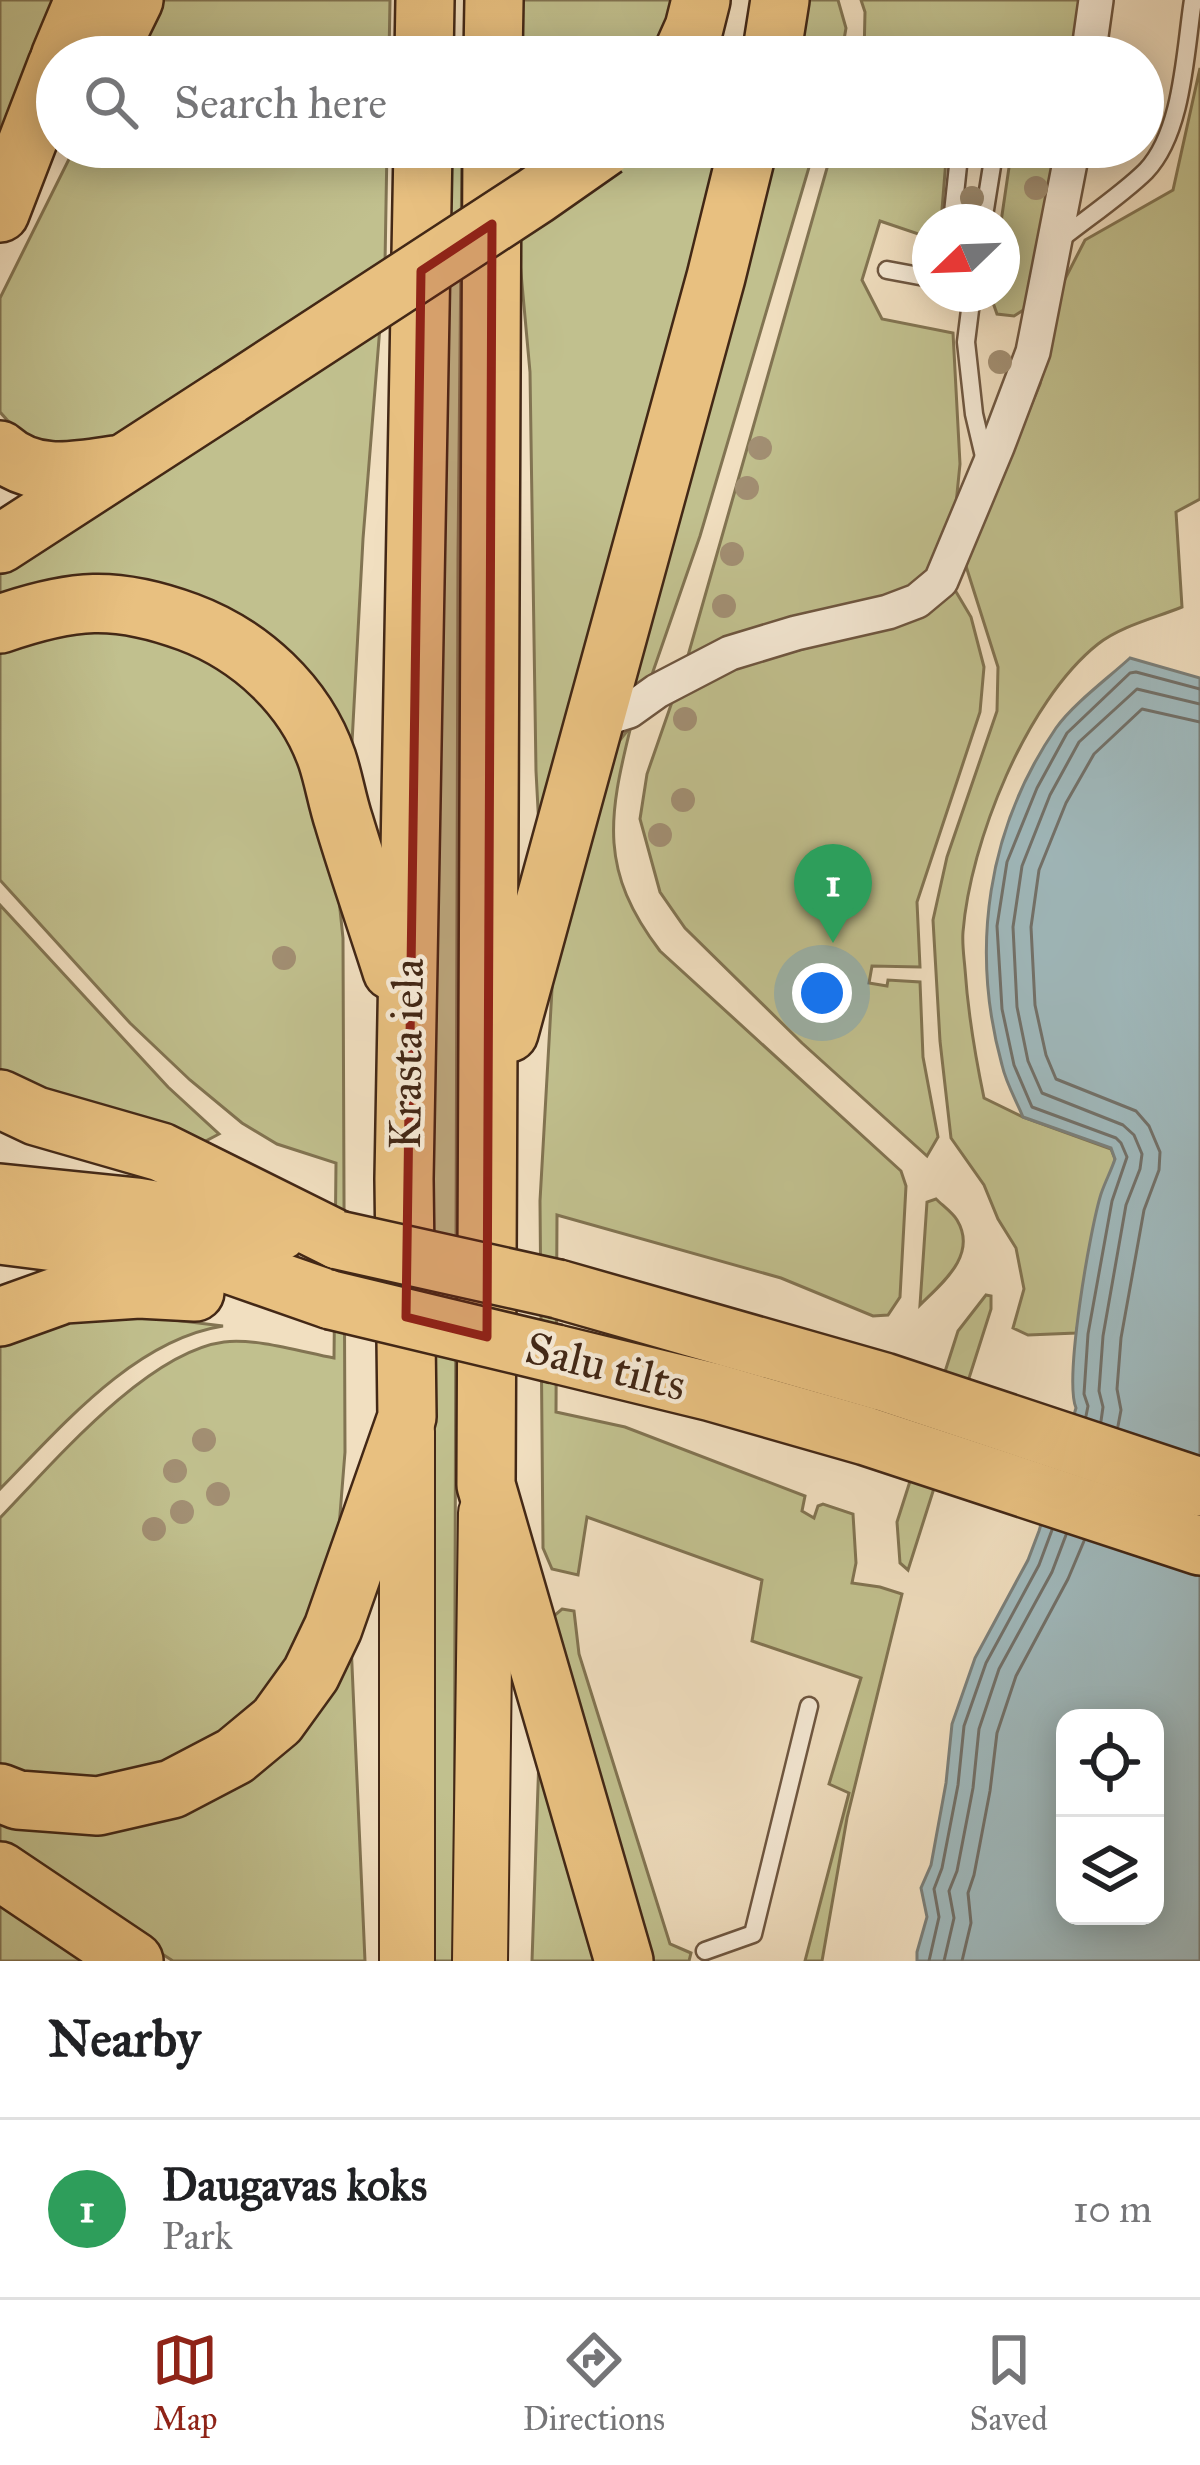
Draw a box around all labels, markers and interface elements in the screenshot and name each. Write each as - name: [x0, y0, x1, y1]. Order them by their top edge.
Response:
- search box: [36, 36, 1164, 168]
- icon: search: [78, 69, 144, 135]
- text: Search here: [174, 75, 387, 130]
- north arrow: [912, 204, 1020, 312]
- pin: 1: [794, 844, 872, 943]
- street label: Krasta iela: [377, 958, 435, 1150]
- your location: [792, 963, 852, 1023]
- street label: Salu tilts: [520, 1320, 692, 1412]
- map controls: [1056, 1709, 1164, 1925]
- button: locate: [1056, 1709, 1164, 1817]
- button: layers: [1056, 1817, 1164, 1925]
- text: Nearby: [48, 2008, 200, 2070]
- text: Daugavas koks: [162, 2157, 427, 2212]
- text: 1: [79, 2185, 95, 2233]
- text: 10 m: [1073, 2185, 1152, 2233]
- text: Park: [162, 2212, 233, 2260]
- tab: Map: [152, 2327, 218, 2439]
- tab: Directions: [523, 2327, 665, 2439]
- tab: Saved: [969, 2327, 1048, 2439]

